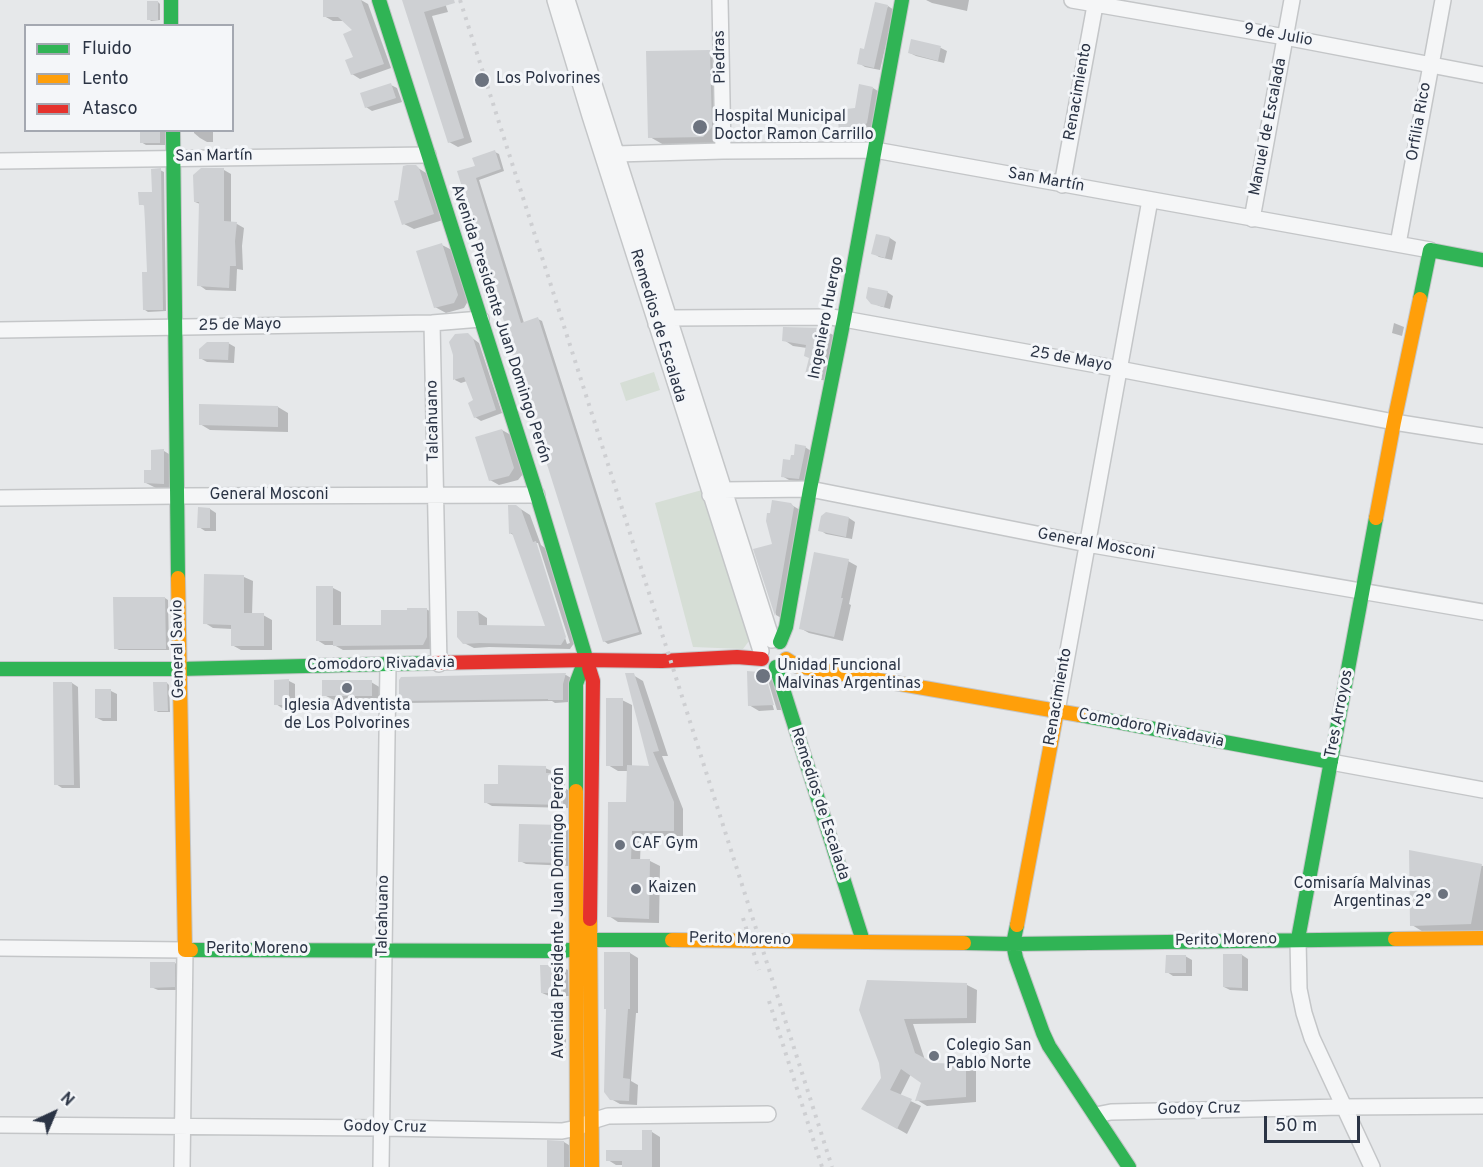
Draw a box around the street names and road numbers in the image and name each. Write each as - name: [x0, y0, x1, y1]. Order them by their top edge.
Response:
- street label: 9 de Julio: [1242, 21, 1314, 51]
- street label: Piedras: [711, 30, 731, 84]
- street label: Renacimiento: [1061, 42, 1097, 142]
- street label: Manuel de Escalada: [1246, 56, 1292, 198]
- street label: Orfilia Rico: [1404, 81, 1436, 163]
- street label: San Martín: [175, 147, 253, 167]
- street label: San Martín: [1006, 165, 1086, 197]
- street label: Avenida Presidente Juan Domingo Perón: [446, 182, 554, 466]
- street label: Remedios de Escalada: [625, 247, 689, 405]
- street label: Ingeniero Huergo: [806, 255, 848, 381]
- street label: 25 de Mayo: [198, 316, 282, 336]
- street label: 25 de Mayo: [1028, 343, 1114, 377]
- street label: Talcahuano: [424, 380, 444, 462]
- street label: General Mosconi: [209, 486, 329, 506]
- street label: General Mosconi: [1036, 525, 1156, 565]
- street label: General Savio: [169, 599, 189, 699]
- street label: Renacimiento: [1041, 647, 1077, 747]
- street label: Comodoro Rivadavia: [307, 654, 455, 676]
- street label: Tres Arroyos: [1322, 668, 1358, 760]
- street label: Comodoro Rivadavia: [1077, 705, 1225, 753]
- street label: Remedios de Escalada: [785, 725, 853, 883]
- street label: Avenida Presidente Juan Domingo Perón: [550, 767, 570, 1059]
- street label: Talcahuano: [374, 875, 394, 957]
- street label: Perito Moreno: [689, 930, 791, 950]
- street label: Perito Moreno: [1175, 931, 1277, 951]
- street label: Perito Moreno: [206, 940, 308, 960]
- street label: Godoy Cruz: [1157, 1100, 1241, 1120]
- street label: Godoy Cruz: [343, 1118, 427, 1138]

